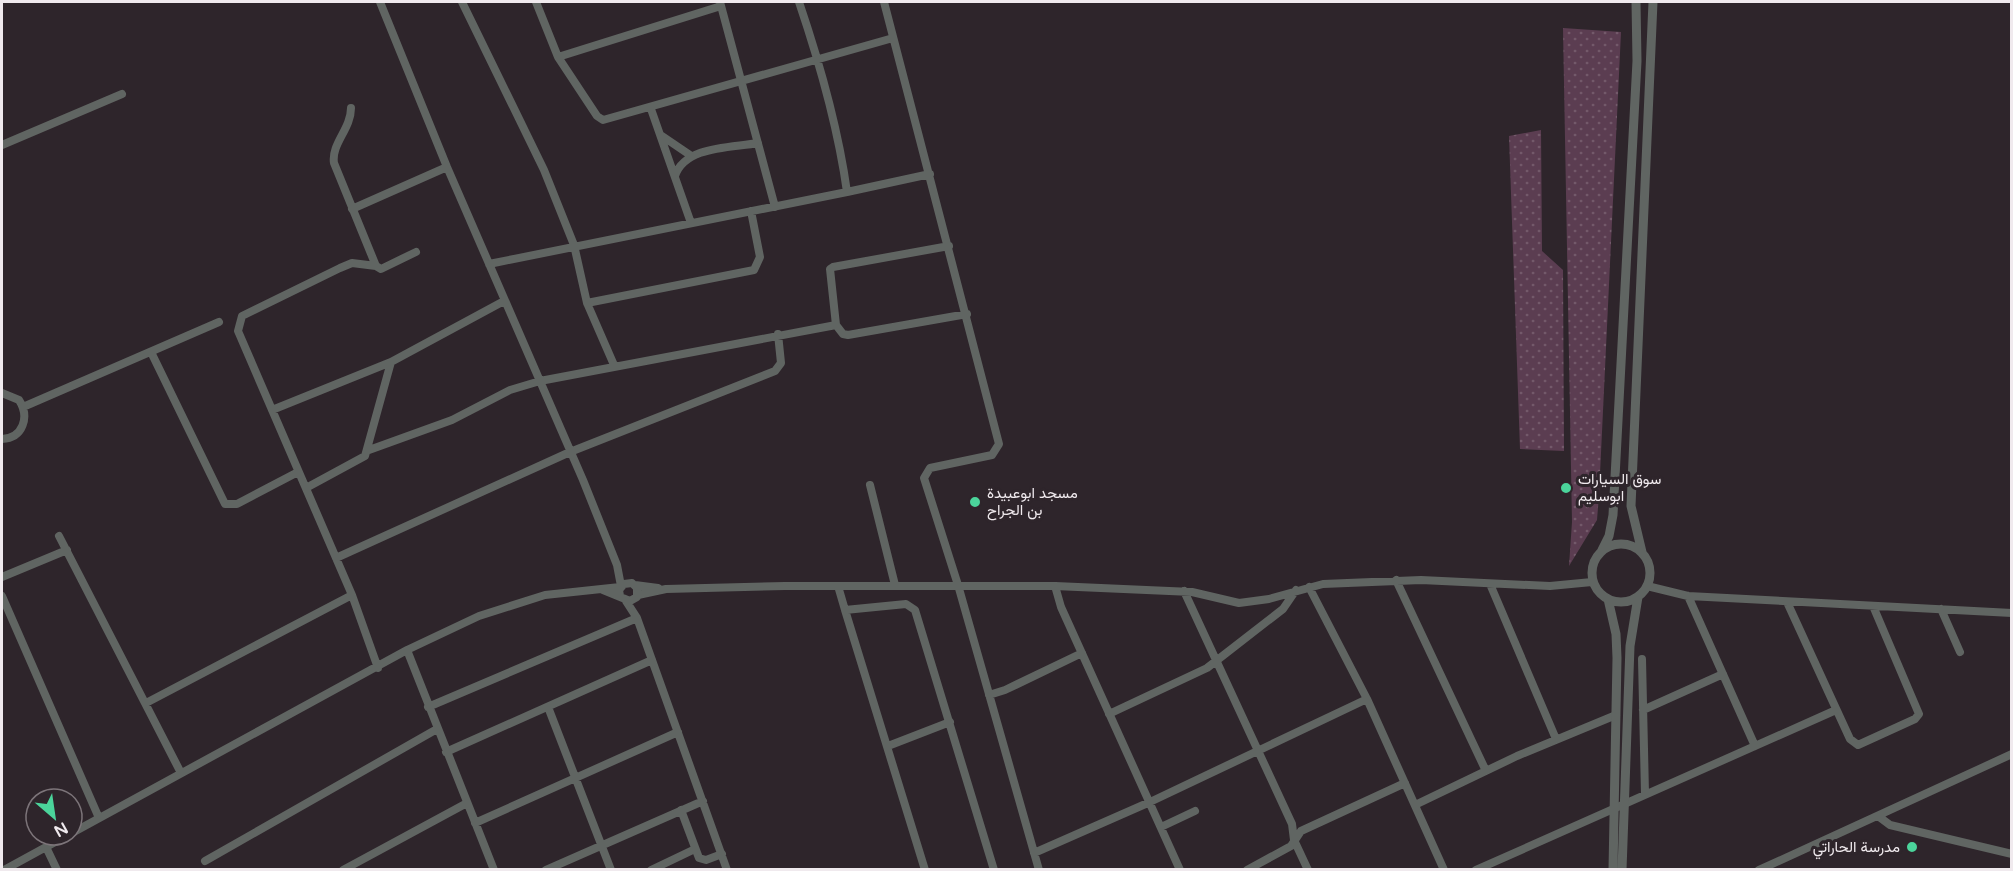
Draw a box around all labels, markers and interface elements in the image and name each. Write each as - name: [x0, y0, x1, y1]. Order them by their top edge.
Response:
- place label: سوق السيارات ابوسليم: [1578, 470, 1661, 506]
- marker: سوق السيارات ابوسليم: [1559, 481, 1573, 495]
- place label: مسجد ابوعبيدة بن الجراح: [987, 484, 1078, 521]
- marker: مسجد ابوعبيدة بن الجراح: [968, 495, 982, 509]
- north arrow: [24, 787, 84, 847]
- text: N: [50, 817, 71, 841]
- place label: مدرسة الحاراتي: [1813, 838, 1900, 860]
- marker: مدرسة الحاراتي: [1905, 840, 1919, 854]

